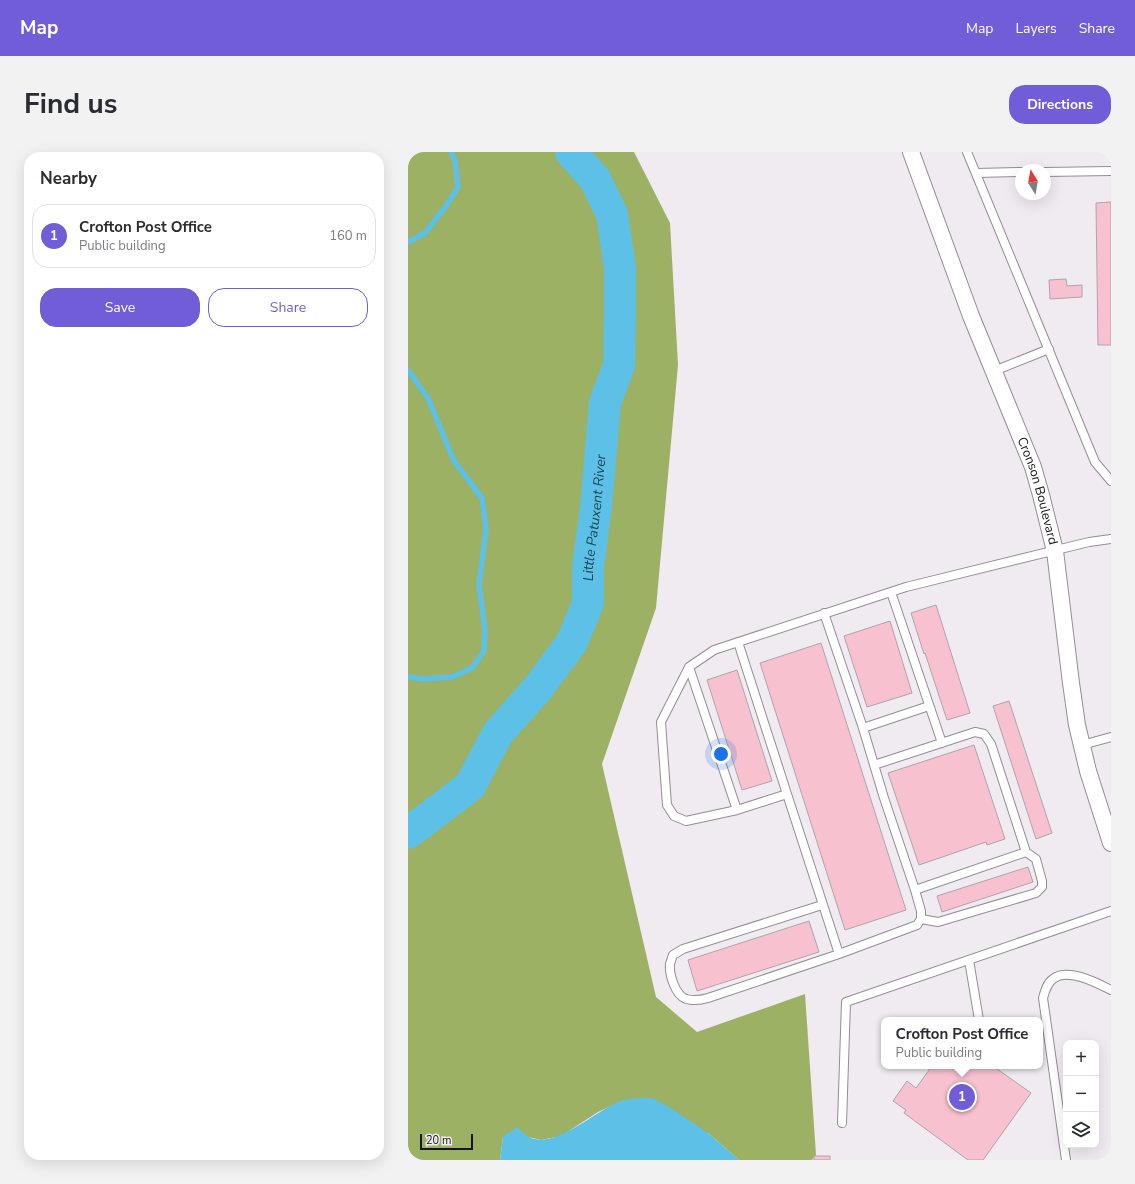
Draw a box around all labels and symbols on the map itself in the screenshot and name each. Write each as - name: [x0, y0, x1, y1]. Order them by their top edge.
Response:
- north arrow: [1015, 164, 1051, 200]
- street label: Cronson Boulevard: [1013, 434, 1062, 547]
- water label: Little Patuxent River: [579, 452, 610, 581]
- your location: [711, 744, 731, 764]
- pin: 1: [949, 1082, 975, 1112]
- scale bar: [420, 1132, 473, 1151]

